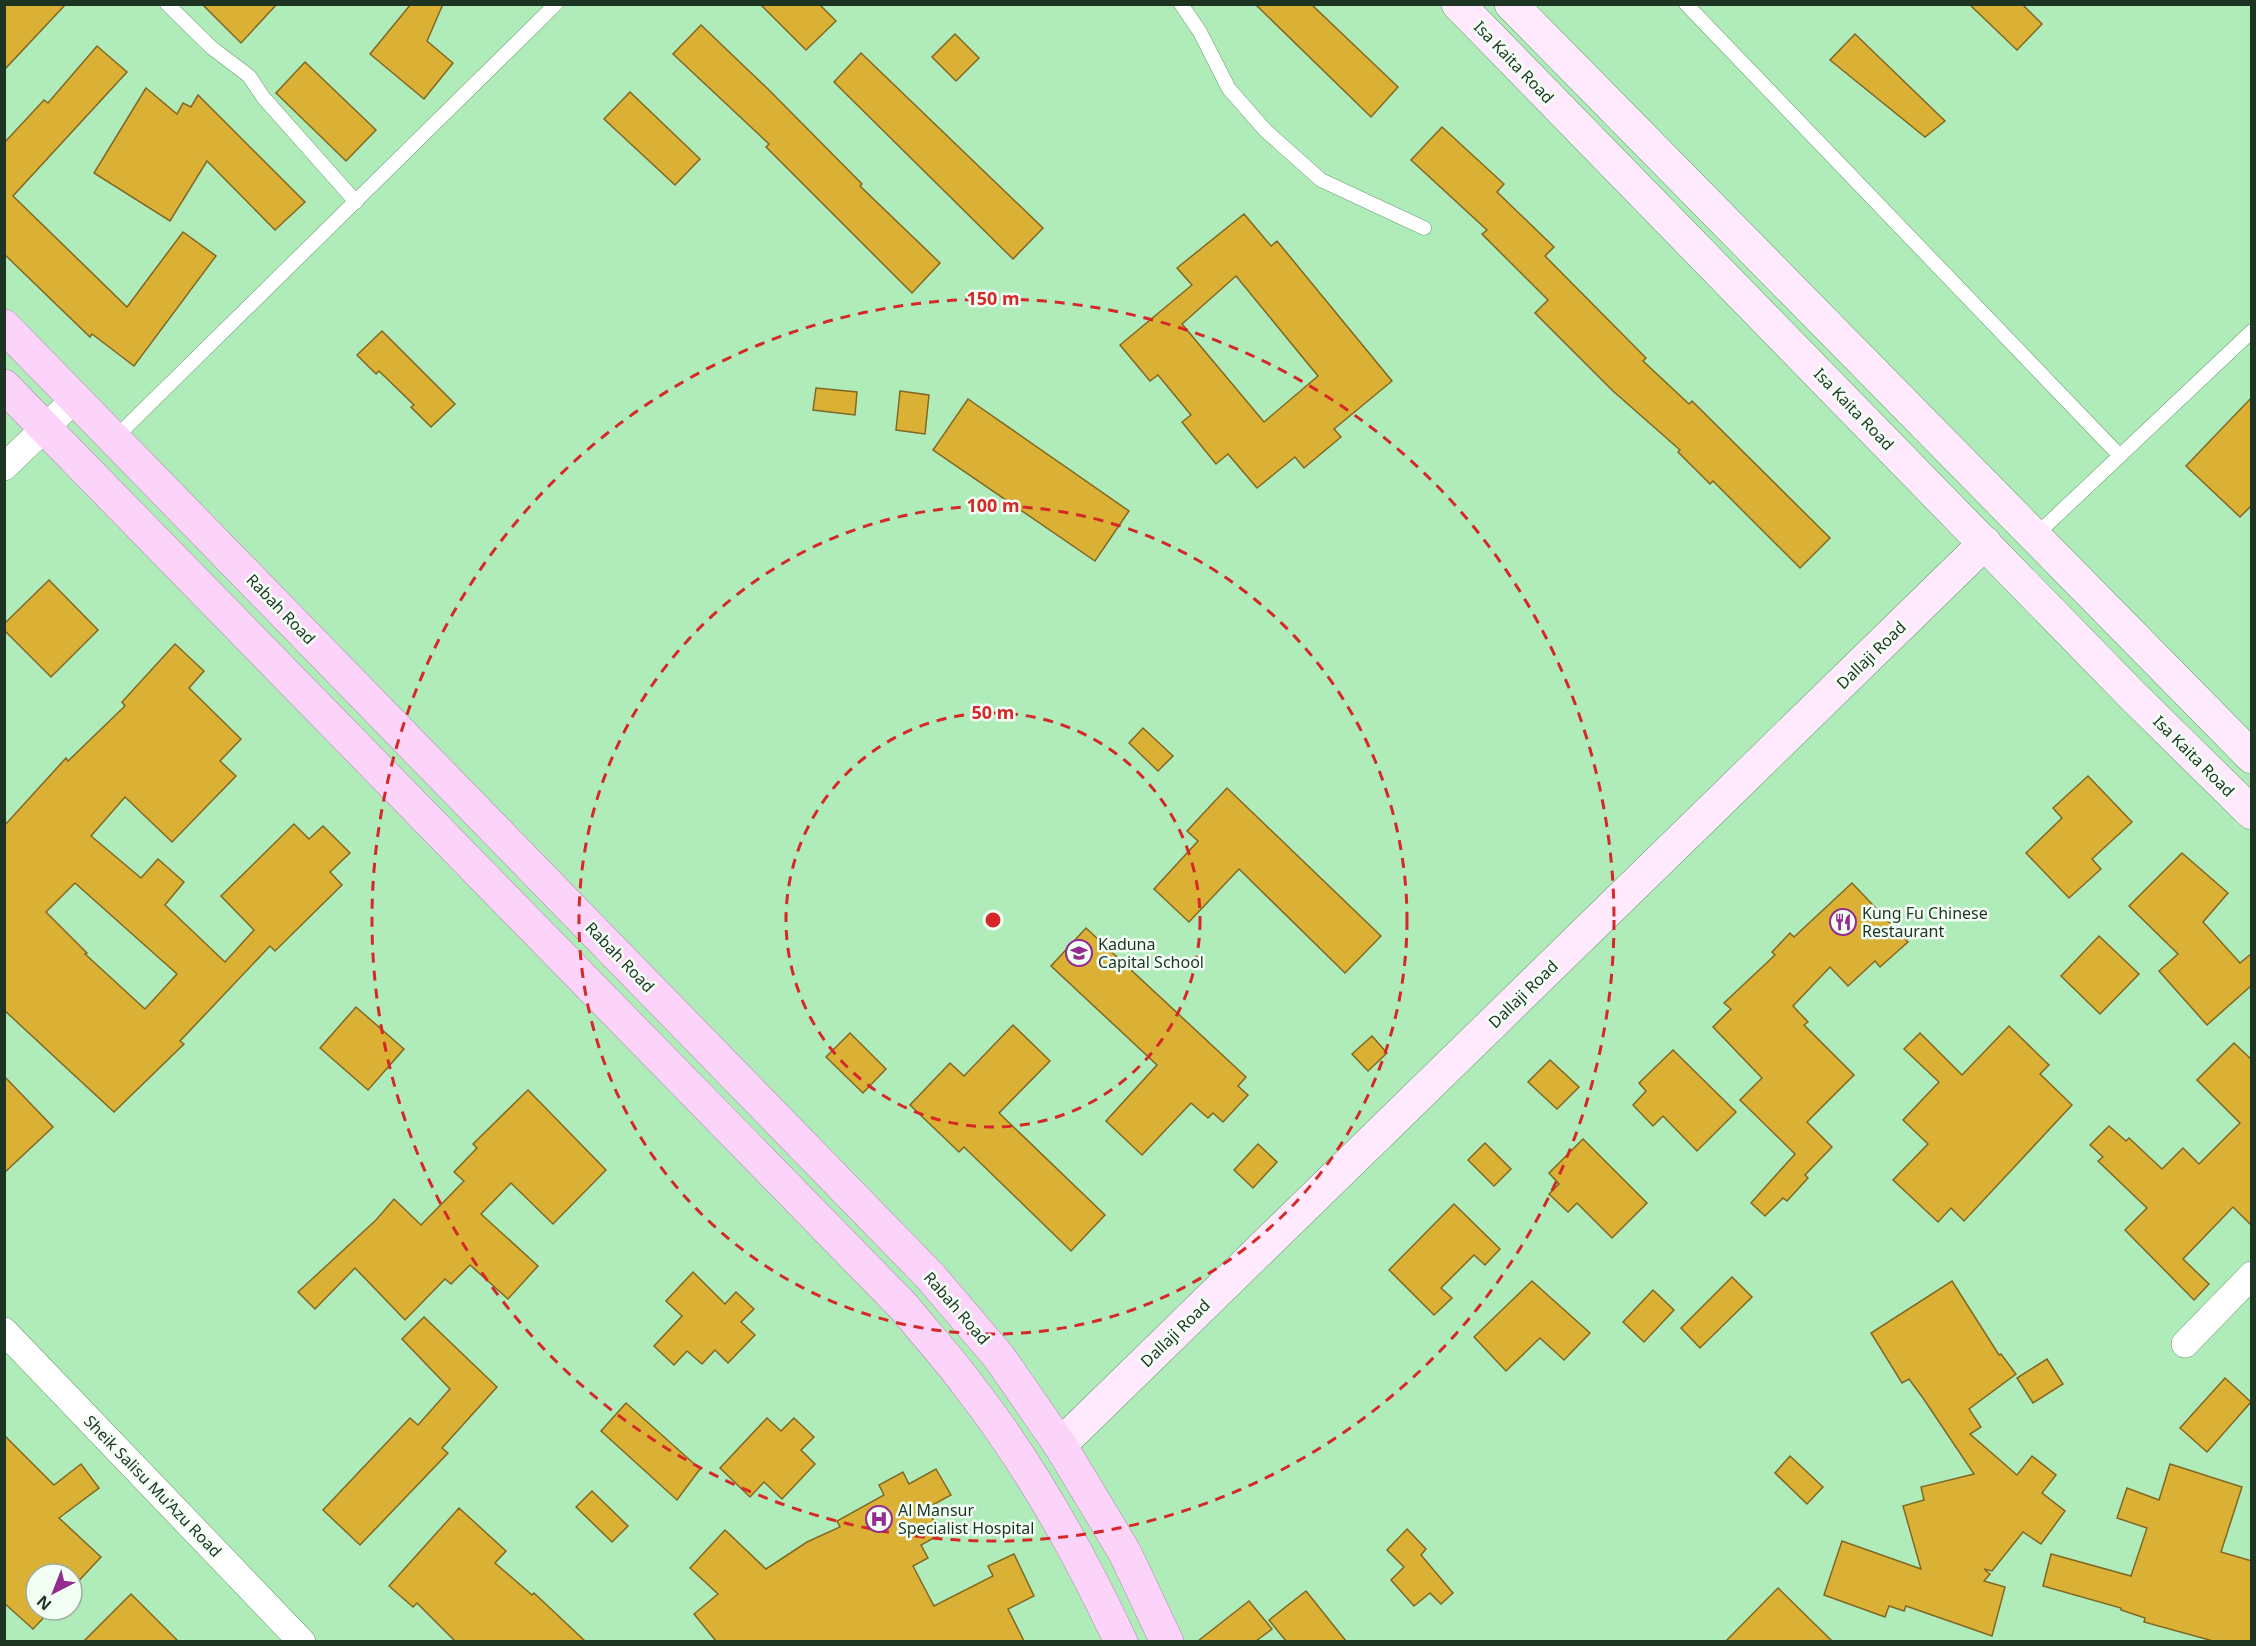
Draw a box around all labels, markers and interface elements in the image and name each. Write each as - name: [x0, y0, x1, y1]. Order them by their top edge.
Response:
- street label: Isa Kaita Road: [1469, 16, 1559, 108]
- text: 150 m: [966, 286, 1020, 310]
- street label: Isa Kaita Road: [1809, 363, 1899, 455]
- text: 100 m: [966, 493, 1020, 517]
- street label: Rabah Road: [242, 569, 320, 649]
- street label: Dallaji Road: [1831, 616, 1911, 694]
- text: 50 m: [972, 700, 1014, 724]
- street label: Isa Kaita Road: [2149, 711, 2239, 801]
- place label: Kung Fu Chinese Restaurant: [1862, 902, 1988, 942]
- restaurant icon: Kung Fu Chinese Restaurant: [1828, 907, 1858, 937]
- centre of rings: [983, 910, 1003, 930]
- street label: Rabah Road: [581, 917, 659, 997]
- place label: Kaduna Capital School: [1098, 933, 1204, 973]
- school or university icon: Kaduna Capital School: [1064, 938, 1094, 968]
- street label: Dallaji Road: [1483, 955, 1563, 1033]
- street label: Rabah Road: [919, 1267, 995, 1349]
- street label: Dallaji Road: [1135, 1294, 1215, 1372]
- street label: Sheik Salisu Mu'Azu Road: [79, 1410, 227, 1562]
- place label: Al Mansur Specialist Hospital: [898, 1499, 1034, 1539]
- hospital icon: Al Mansur Specialist Hospital: [864, 1504, 894, 1534]
- north arrow: [24, 1562, 84, 1622]
- text: N: [32, 1591, 56, 1616]

